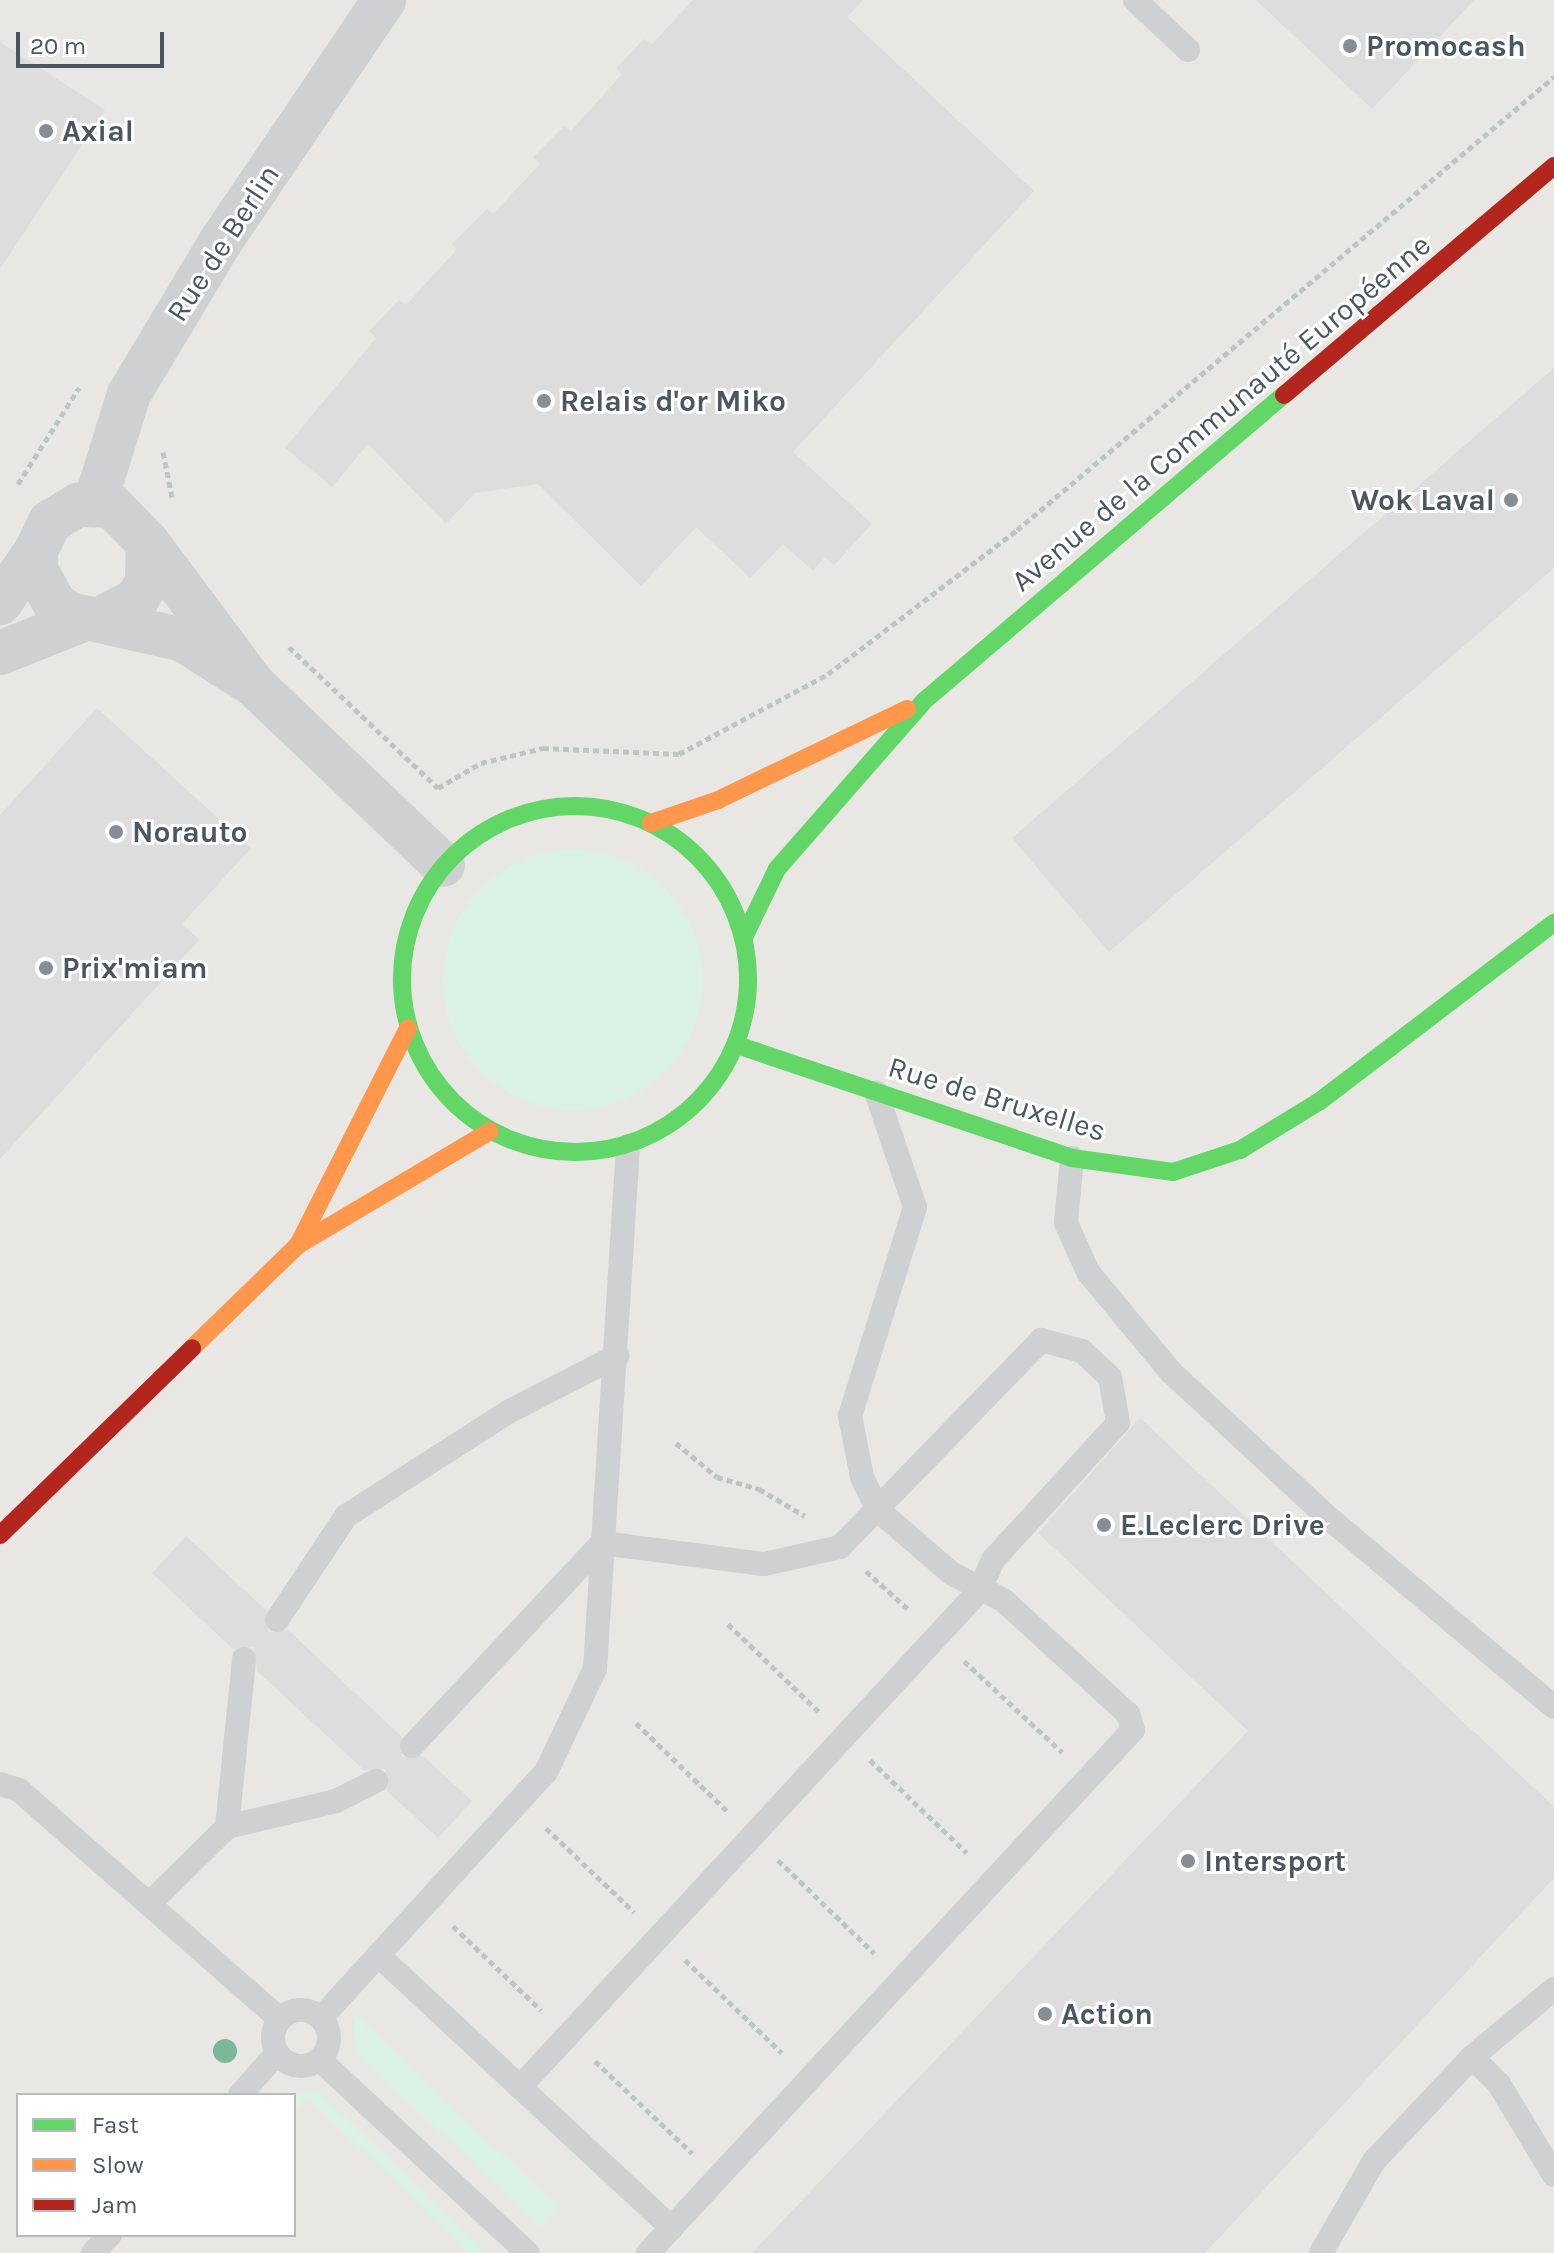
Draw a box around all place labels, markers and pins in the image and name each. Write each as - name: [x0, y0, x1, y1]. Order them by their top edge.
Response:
- place label: Promocash: [1366, 28, 1526, 64]
- marker: Promocash: [1341, 37, 1359, 55]
- place label: Axial: [62, 113, 134, 149]
- marker: Axial: [37, 122, 55, 140]
- place label: Relais d'or Miko: [560, 383, 786, 419]
- marker: Relais d'or Miko: [535, 392, 553, 410]
- place label: Wok Laval: [1351, 482, 1495, 518]
- marker: Wok Laval: [1502, 491, 1520, 509]
- place label: Norauto: [132, 814, 247, 850]
- marker: Norauto: [107, 823, 125, 841]
- place label: Prix'miam: [62, 950, 207, 986]
- marker: Prix'miam: [37, 959, 55, 977]
- place label: E.Leclerc Drive: [1120, 1507, 1325, 1543]
- marker: E.Leclerc Drive: [1095, 1516, 1113, 1534]
- place label: Intersport: [1204, 1843, 1346, 1879]
- marker: Intersport: [1179, 1852, 1197, 1870]
- place label: Action: [1061, 1996, 1153, 2032]
- marker: Action: [1036, 2005, 1054, 2023]

